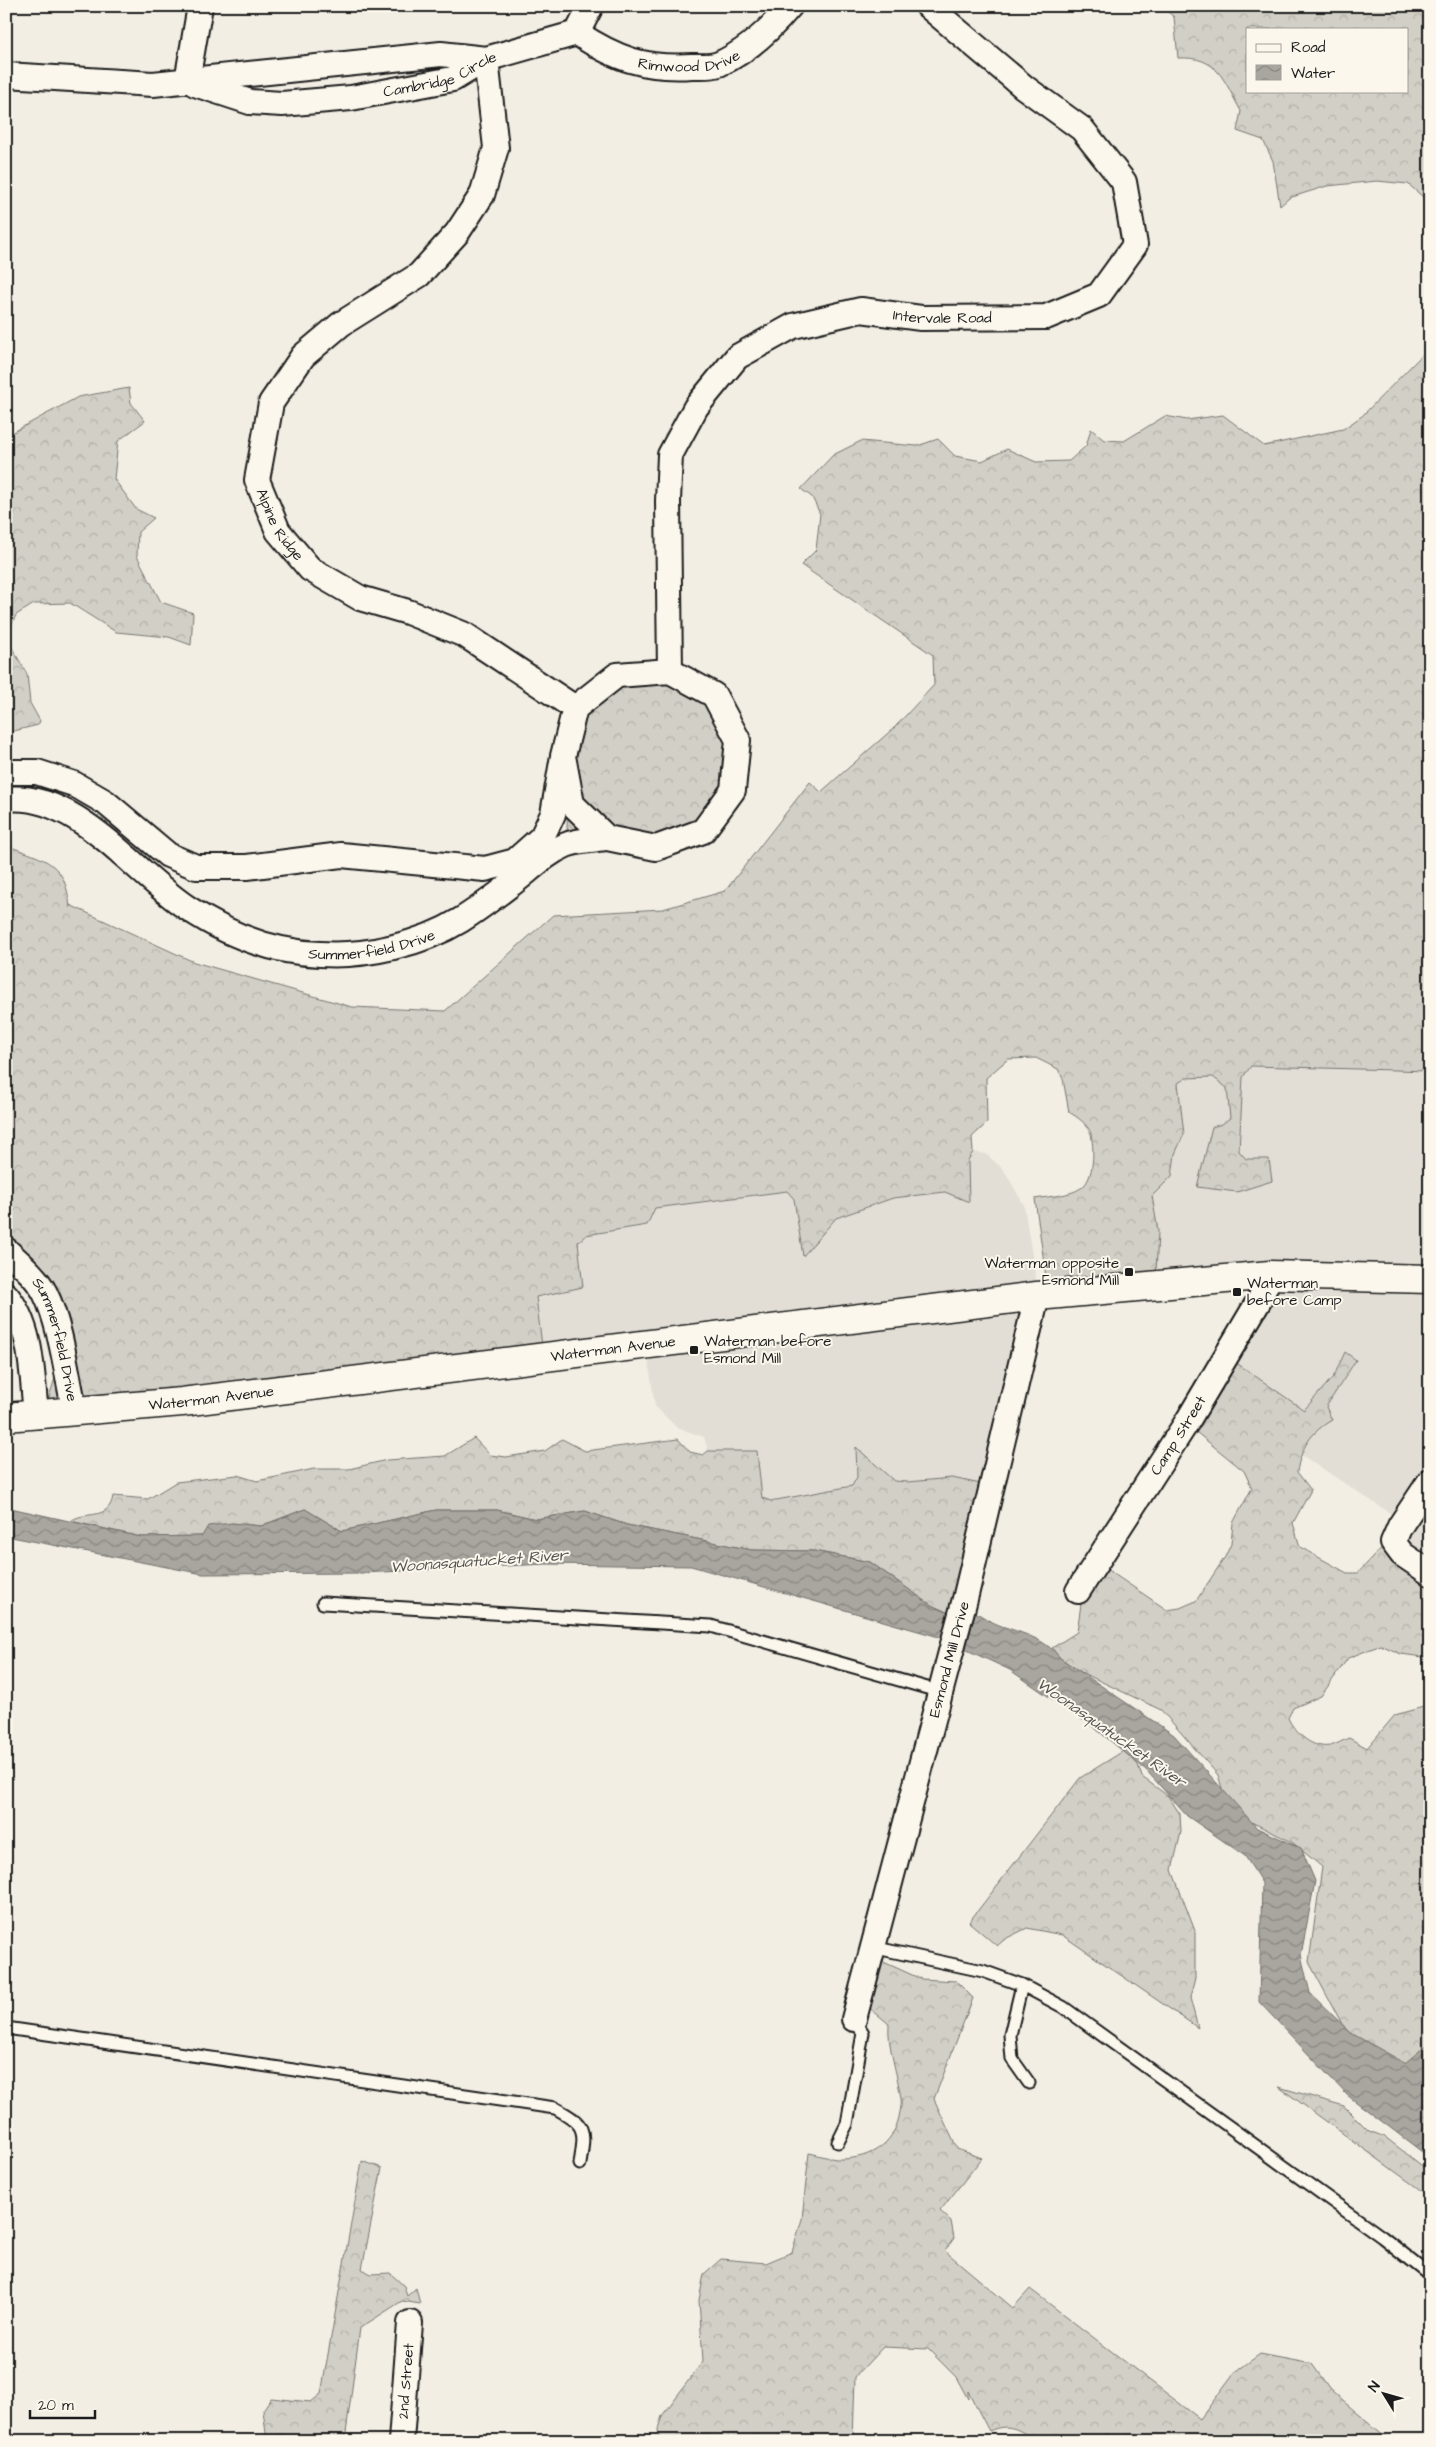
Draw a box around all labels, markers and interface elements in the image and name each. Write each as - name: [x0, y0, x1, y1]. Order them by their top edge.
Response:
- legend: [1246, 28, 1408, 92]
- text: Road: [1291, 37, 1326, 58]
- street label: Rimwood Drive: [636, 45, 744, 78]
- street label: Cambridge Circle: [382, 47, 499, 103]
- text: Water: [1291, 63, 1335, 84]
- street label: Intervale Road: [892, 304, 992, 329]
- street label: Alpine Ridge: [251, 485, 309, 565]
- street label: Summerfield Drive: [308, 924, 438, 965]
- place label: Waterman opposite Esmond Mill: [984, 1253, 1119, 1291]
- marker: Waterman opposite Esmond Mill: [1123, 1266, 1135, 1278]
- street label: Summerfield Drive: [27, 1273, 82, 1403]
- place label: Waterman before Camp: [1247, 1273, 1342, 1311]
- marker: Waterman before Camp: [1231, 1286, 1243, 1298]
- street label: Waterman Avenue: [549, 1331, 677, 1367]
- place label: Waterman before Esmond Mill: [704, 1331, 831, 1369]
- marker: Waterman before Esmond Mill: [688, 1344, 700, 1356]
- street label: Waterman Avenue: [148, 1381, 275, 1416]
- street label: Camp Street: [1145, 1392, 1211, 1480]
- water label: Woonasquatucket River: [390, 1544, 570, 1578]
- street label: Esmond Mill Drive: [924, 1599, 975, 1720]
- water label: Woonasquatucket River: [1032, 1673, 1192, 1794]
- street label: 2nd Street: [393, 2342, 419, 2420]
- north arrow: [1358, 2370, 1408, 2420]
- text: N: [1364, 2377, 1385, 2396]
- scale bar: [30, 2387, 95, 2419]
- text: 20 m: [38, 2395, 74, 2416]

